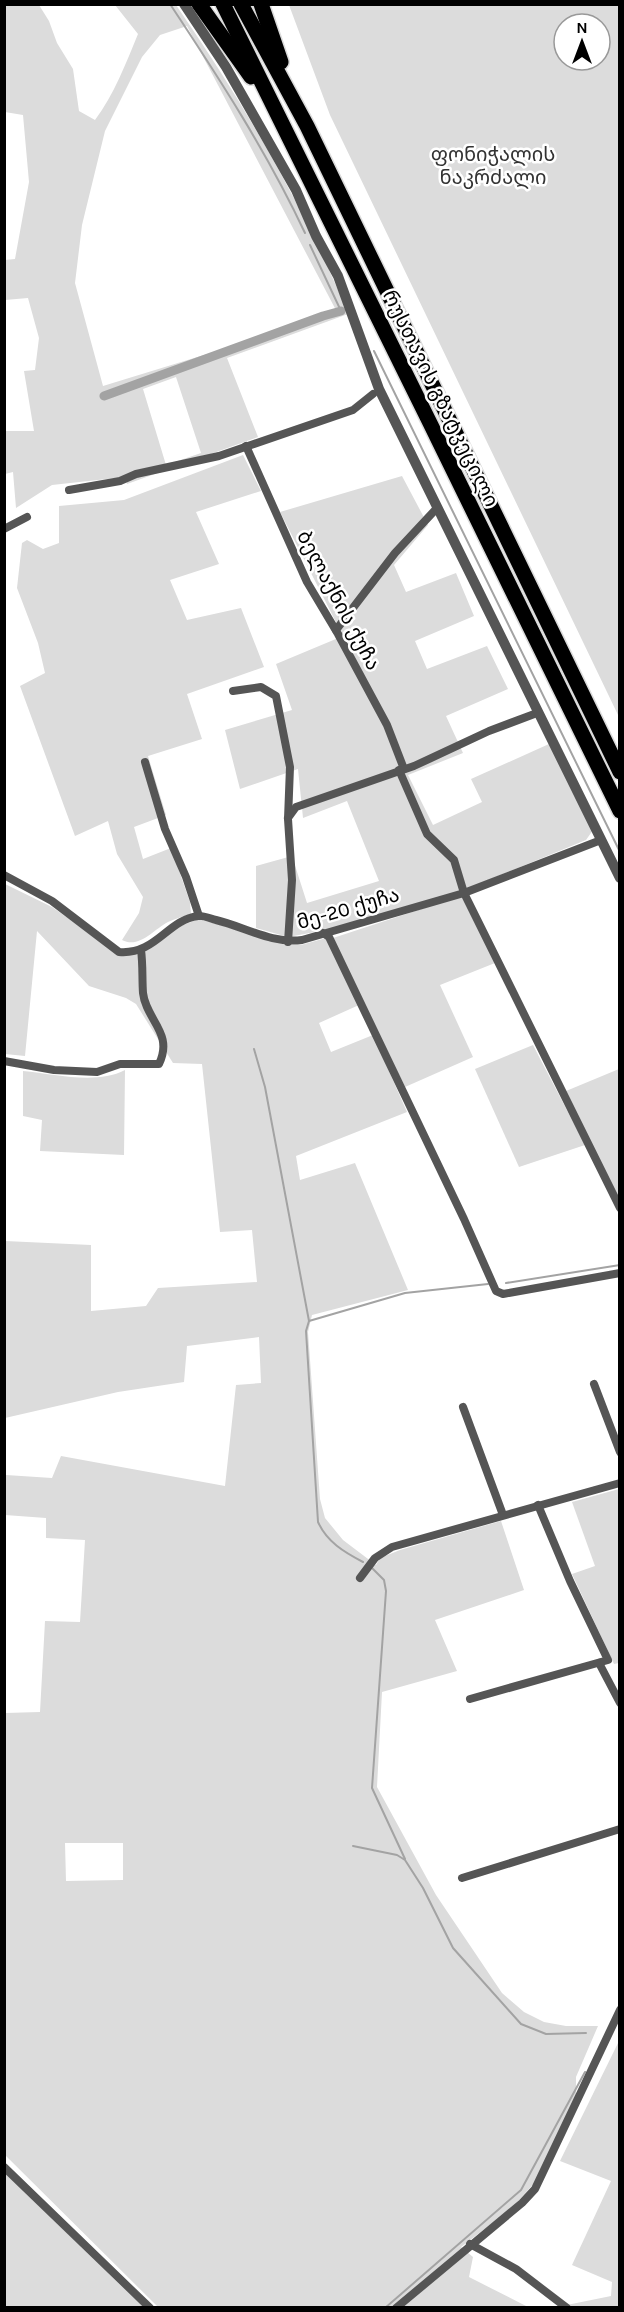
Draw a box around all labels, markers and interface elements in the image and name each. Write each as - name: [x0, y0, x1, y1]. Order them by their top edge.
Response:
- north arrow: [552, 12, 612, 72]
- text: N: [576, 18, 588, 37]
- park label: ფონიჭალის ნაკრძალი: [431, 143, 555, 190]
- street label: რუსთავის გზატკეცილი: [377, 286, 503, 511]
- street label: ბელაქნის ქუჩა: [291, 526, 385, 675]
- street label: მე-20 ქუჩა: [294, 883, 402, 934]

